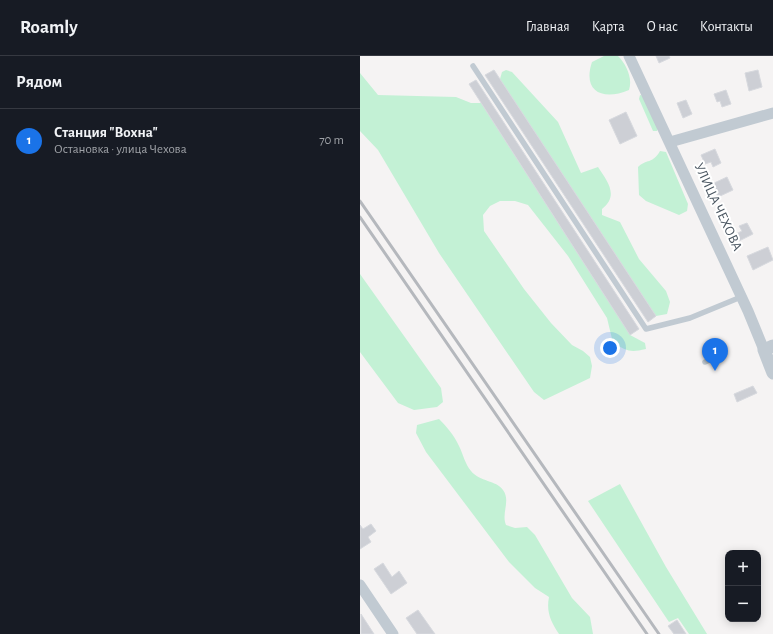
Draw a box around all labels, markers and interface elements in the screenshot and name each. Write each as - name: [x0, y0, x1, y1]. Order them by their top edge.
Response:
- text: Roamly: [20, 18, 78, 37]
- text: Главная: [526, 20, 570, 34]
- text: Карта: [592, 20, 625, 34]
- text: О нас: [647, 20, 678, 34]
- text: Контакты: [700, 20, 753, 34]
- text: Рядом: [16, 73, 62, 90]
- text: Станция "Вохна": [54, 125, 158, 140]
- text: 1: [27, 134, 31, 147]
- text: 70 m: [319, 134, 344, 147]
- text: Остановка · улица Чехова: [54, 143, 187, 156]
- street label: УЛИЦА ЧЕХОВА: [692, 161, 744, 253]
- your location: [600, 338, 620, 358]
- pin: 1: [702, 338, 728, 371]
- map controls: [725, 550, 761, 622]
- button: +: [725, 550, 761, 586]
- button: −: [725, 586, 761, 622]

